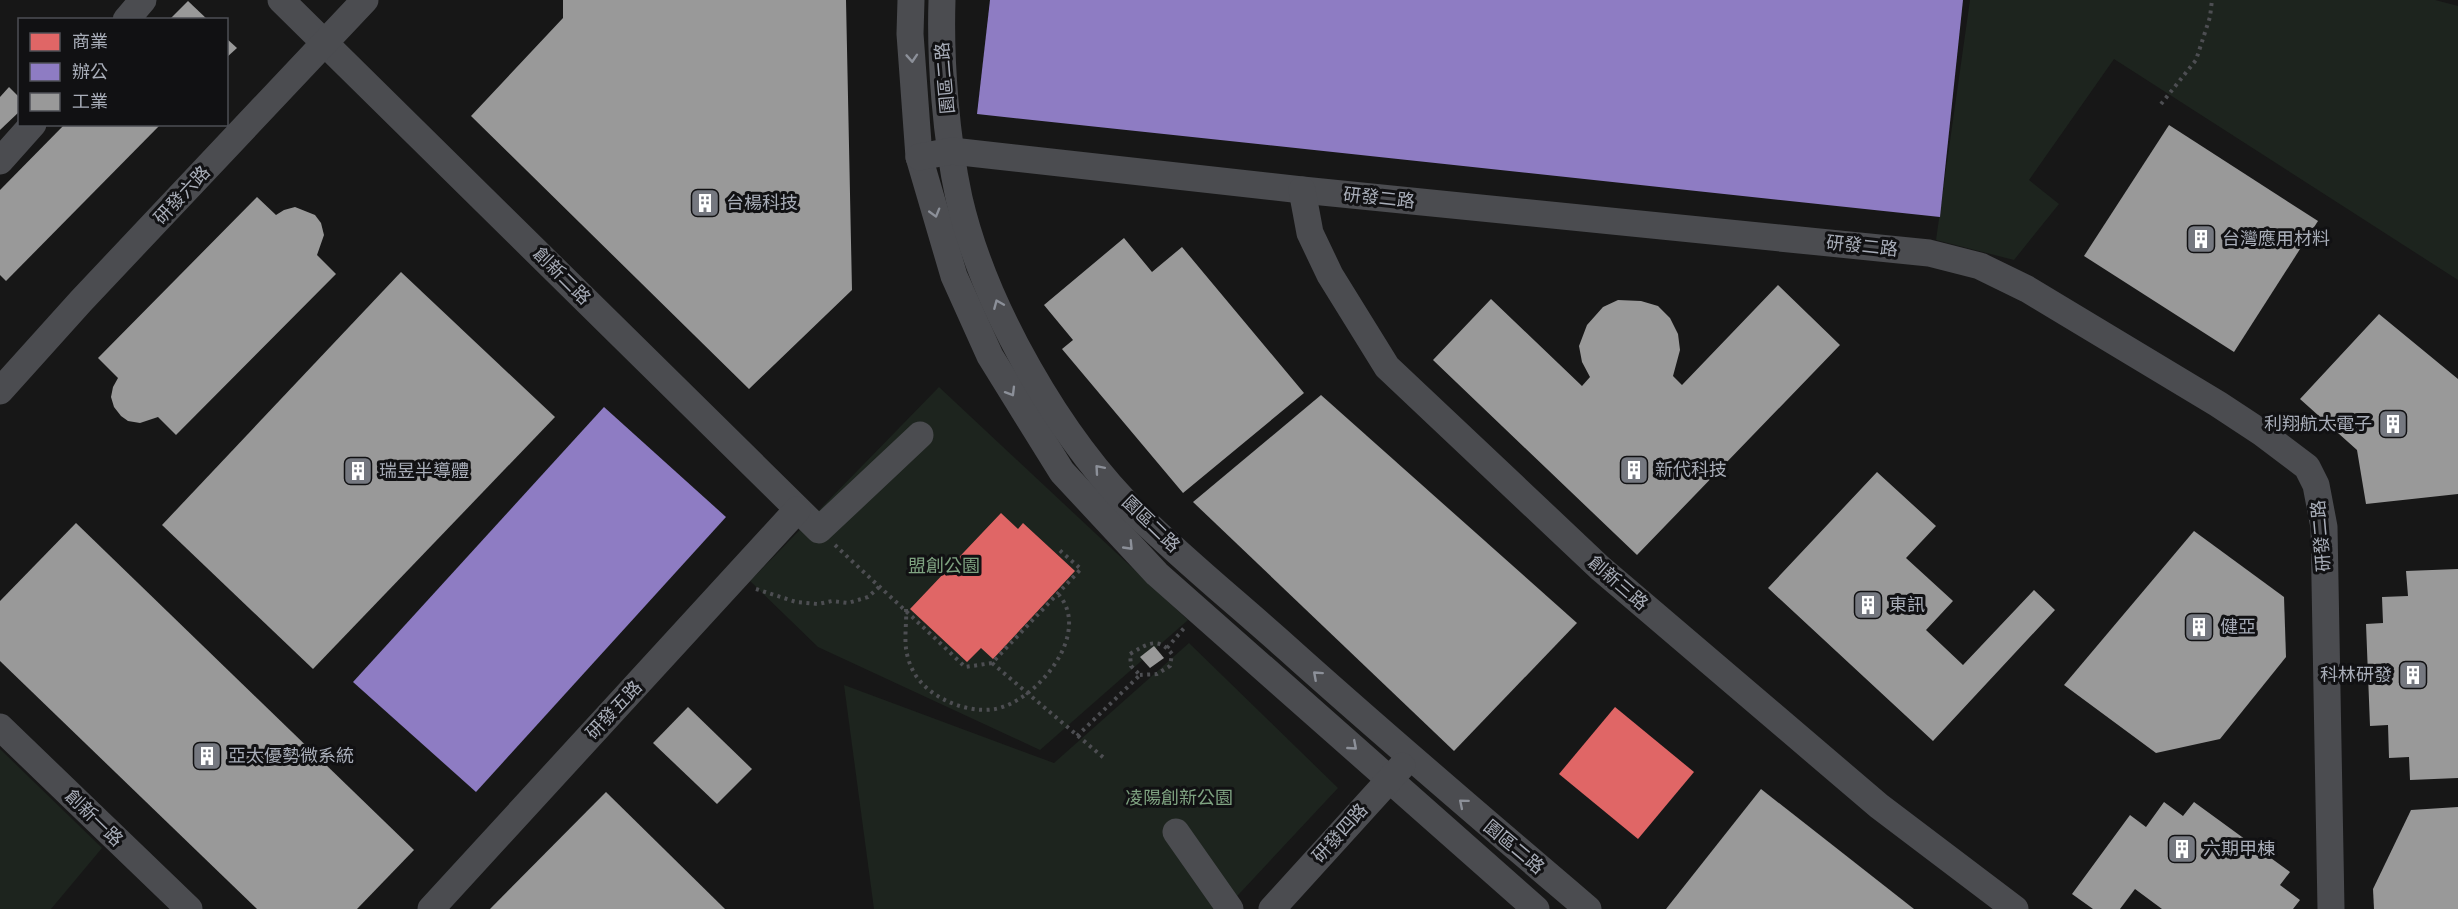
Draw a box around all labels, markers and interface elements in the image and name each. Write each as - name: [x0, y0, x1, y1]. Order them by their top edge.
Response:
- legend: [18, 18, 228, 126]
- text: 商業: [72, 30, 108, 52]
- street label: 園區二路: [930, 41, 958, 115]
- one-way arrow: [905, 54, 918, 63]
- text: 辦公: [72, 60, 108, 82]
- text: 工業: [72, 90, 108, 112]
- street label: 研發六路: [149, 160, 214, 228]
- street label: 研發二路: [1342, 182, 1416, 212]
- building icon: 台楊科技: [689, 187, 721, 219]
- place label: 台楊科技: [726, 191, 798, 213]
- one-way arrow: [928, 207, 940, 218]
- building icon: 台灣應用材料: [2185, 223, 2217, 255]
- place label: 台灣應用材料: [2222, 227, 2330, 249]
- street label: 研發二路: [1825, 230, 1899, 260]
- street label: 創新二路: [529, 242, 596, 309]
- one-way arrow: [993, 299, 1005, 310]
- one-way arrow: [1004, 386, 1016, 396]
- building icon: 利翔航太電子: [2377, 408, 2409, 440]
- place label: 利翔航太電子: [2264, 412, 2372, 434]
- building icon: 新代科技: [1618, 454, 1650, 486]
- building icon: 瑞昱半導體: [342, 455, 374, 487]
- place label: 新代科技: [1655, 458, 1727, 480]
- place label: 瑞昱半導體: [379, 459, 469, 481]
- one-way arrow: [1095, 465, 1106, 476]
- street label: 園區二路: [1118, 490, 1185, 556]
- street label: 研發二路: [2306, 499, 2334, 573]
- one-way arrow: [1122, 539, 1133, 550]
- street label: 創新三路: [1584, 550, 1653, 614]
- park label: 盟創公園: [908, 554, 980, 576]
- building icon: 東訊: [1852, 589, 1884, 621]
- place label: 東訊: [1889, 593, 1925, 615]
- building icon: 健亞: [2183, 611, 2215, 643]
- place label: 健亞: [2220, 615, 2256, 637]
- building icon: 科林研發: [2397, 659, 2429, 691]
- place label: 科林研發: [2320, 663, 2392, 685]
- one-way arrow: [1313, 671, 1323, 682]
- street label: 研發五路: [581, 675, 646, 743]
- one-way arrow: [1346, 739, 1357, 750]
- building icon: 亞太優勢微系統: [191, 740, 223, 772]
- place label: 亞太優勢微系統: [228, 744, 354, 766]
- street label: 創新一路: [61, 784, 128, 850]
- park label: 凌陽創新公園: [1125, 786, 1233, 808]
- street label: 研發四路: [1307, 798, 1372, 866]
- one-way arrow: [1459, 800, 1470, 811]
- street label: 園區二路: [1480, 815, 1549, 878]
- building icon: 六期甲棟: [2166, 833, 2198, 865]
- place label: 六期甲棟: [2203, 837, 2275, 859]

